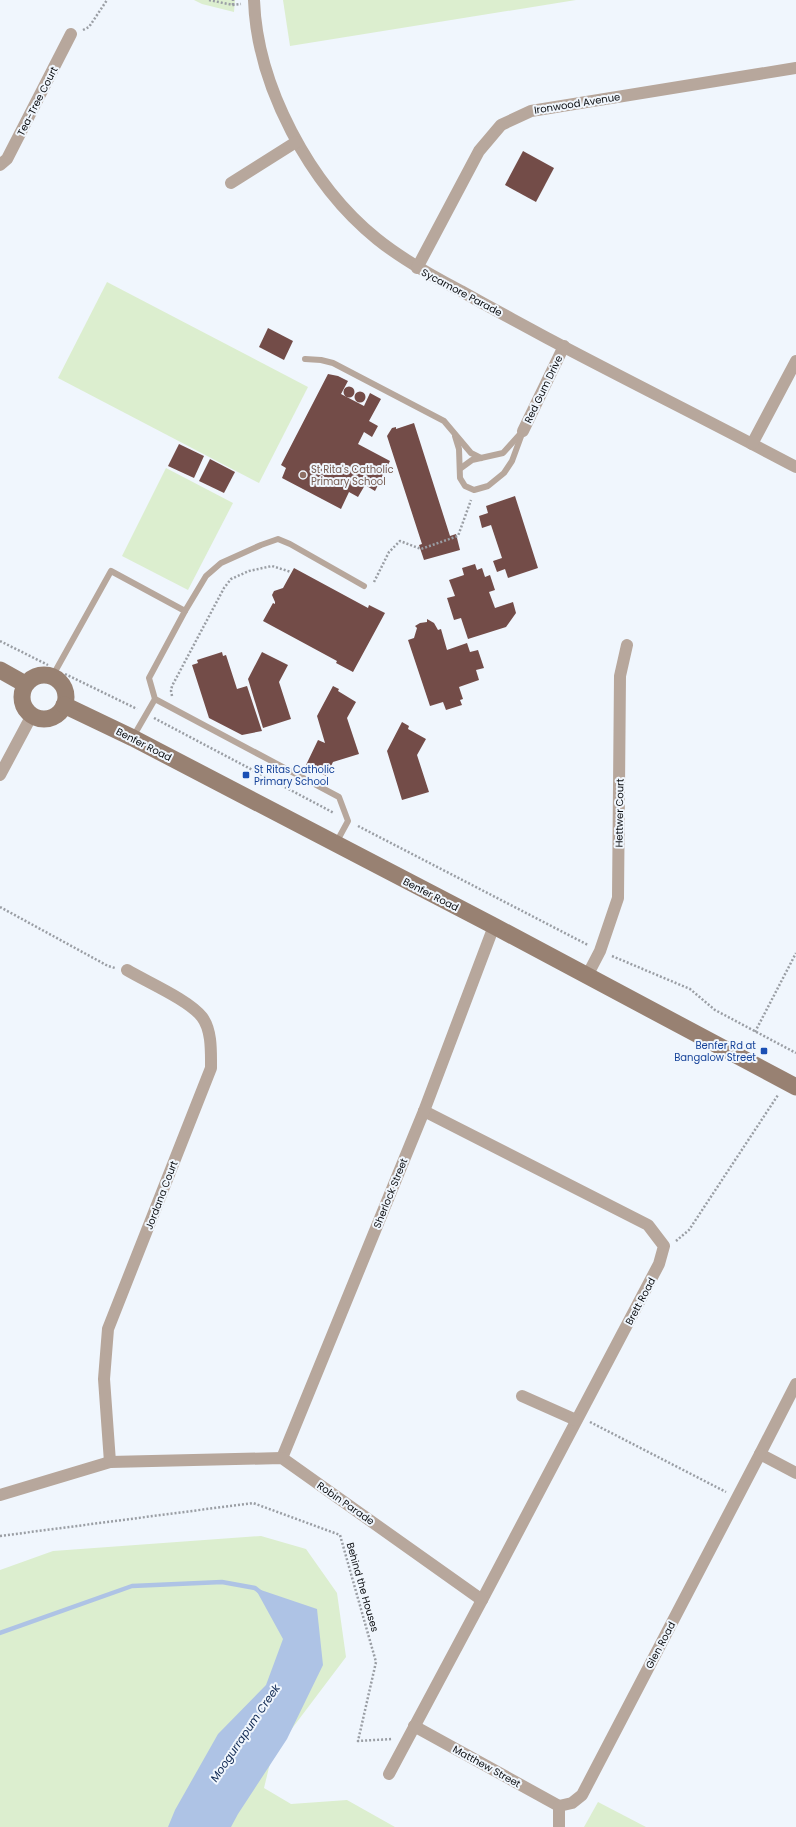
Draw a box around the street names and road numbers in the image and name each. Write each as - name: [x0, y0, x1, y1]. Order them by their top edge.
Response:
- street label: Tea-Tree Court: [14, 64, 62, 138]
- street label: Ironwood Avenue: [533, 89, 621, 118]
- street label: Sycamore Parade: [419, 265, 505, 320]
- street label: Red Gum Drive: [521, 353, 566, 426]
- street label: Benfer Road: [113, 724, 174, 765]
- street label: Hettwer Court: [611, 778, 628, 848]
- street label: Benfer Road: [400, 874, 461, 915]
- street label: Sherlock Street: [370, 1156, 411, 1230]
- street label: Jordana Court: [141, 1158, 182, 1232]
- street label: Brett Road: [622, 1275, 659, 1328]
- street label: Robin Parade: [314, 1478, 377, 1529]
- street label: Behind the Houses: [343, 1541, 382, 1634]
- street label: Glen Road: [642, 1619, 679, 1671]
- street label: Matthew Street: [450, 1742, 524, 1791]

